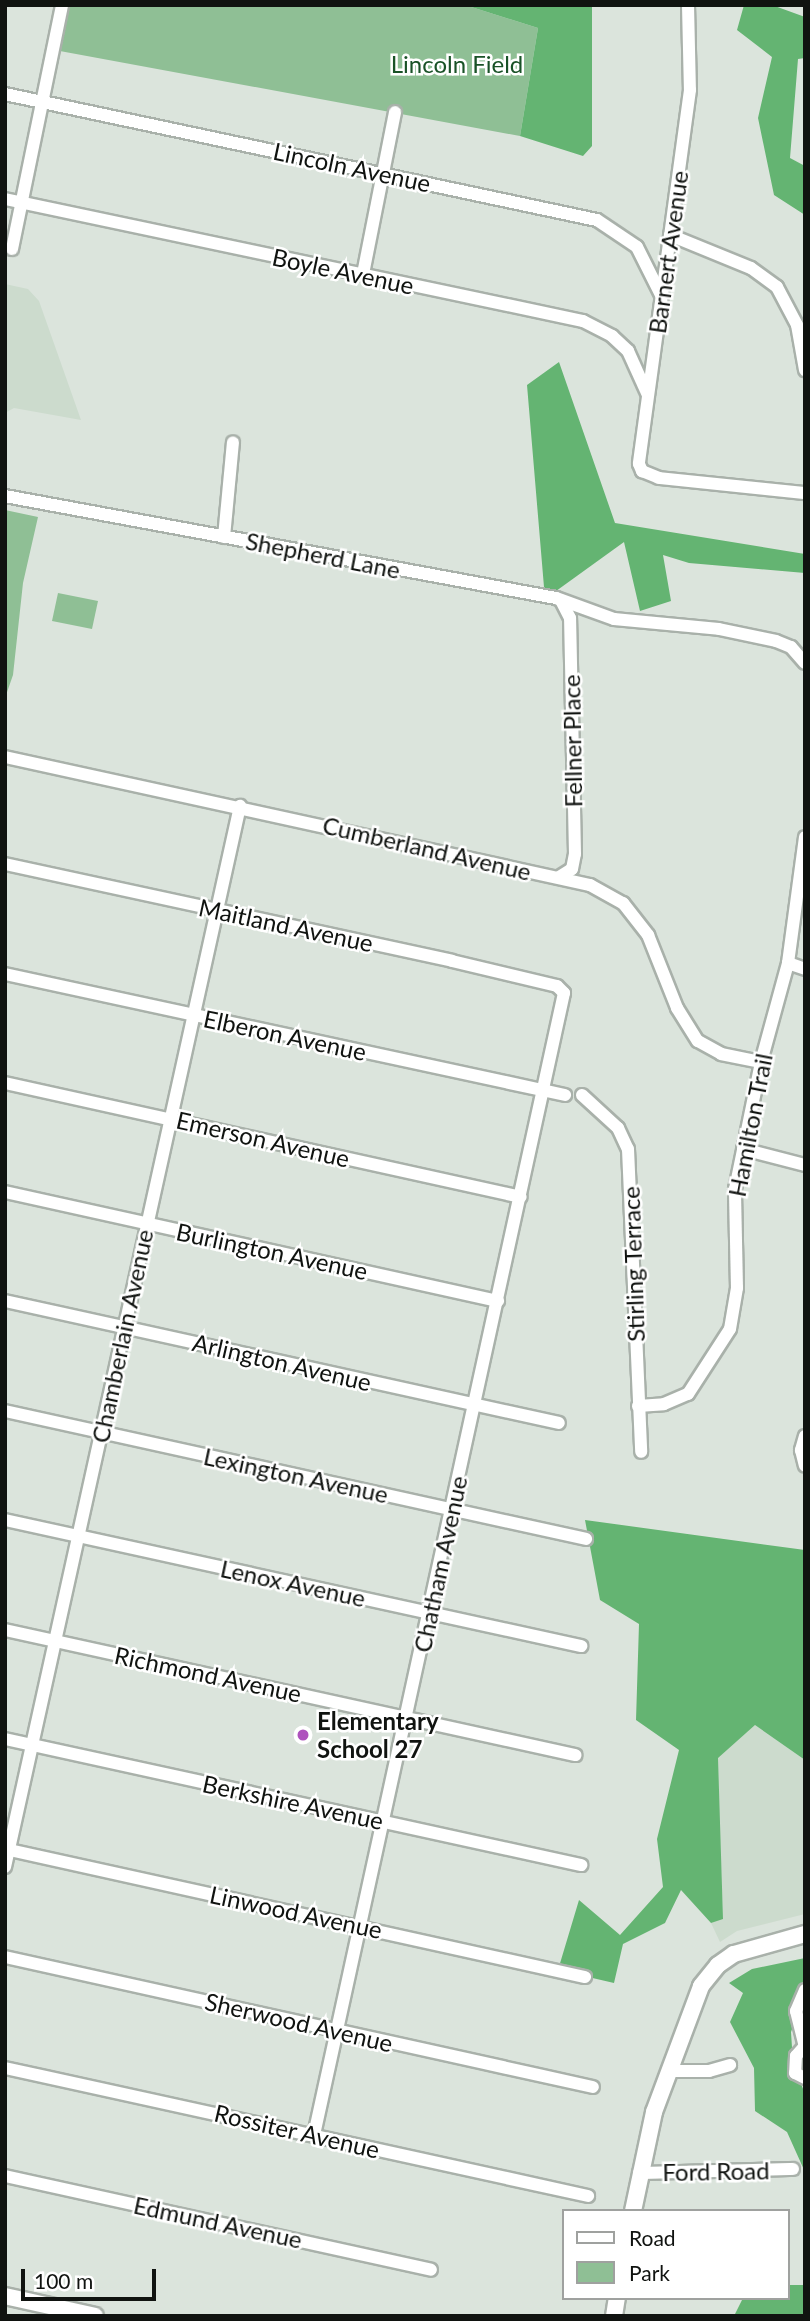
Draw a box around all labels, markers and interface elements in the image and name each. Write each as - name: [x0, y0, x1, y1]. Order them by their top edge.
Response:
- park label: Lincoln Field: [391, 50, 523, 78]
- street label: Lincoln Avenue: [270, 136, 434, 198]
- street label: Barnert Avenue: [642, 168, 694, 336]
- street label: Boyle Avenue: [269, 242, 417, 300]
- street label: Shepherd Lane: [243, 526, 403, 584]
- street label: Fellner Place: [556, 674, 588, 808]
- street label: Cumberland Avenue: [320, 810, 534, 886]
- street label: Maitland Avenue: [196, 892, 376, 958]
- street label: Elberon Avenue: [201, 1004, 369, 1066]
- street label: Hamilton Trail: [722, 1051, 778, 1199]
- street label: Emerson Avenue: [173, 1105, 353, 1173]
- street label: Stirling Terrace: [616, 1185, 650, 1343]
- street label: Burlington Avenue: [173, 1217, 371, 1285]
- street label: Chamberlain Avenue: [85, 1226, 159, 1446]
- street label: Arlington Avenue: [189, 1327, 375, 1397]
- street label: Lexington Avenue: [201, 1441, 391, 1509]
- street label: Chatham Avenue: [407, 1473, 473, 1655]
- street label: Lenox Avenue: [218, 1554, 368, 1612]
- street label: Richmond Avenue: [111, 1640, 305, 1708]
- place label: Elementary School 27: [317, 1707, 439, 1763]
- marker: Elementary School 27: [295, 1727, 311, 1743]
- street label: Berkshire Avenue: [200, 1769, 386, 1835]
- street label: Linwood Avenue: [207, 1880, 385, 1944]
- street label: Sherwood Avenue: [202, 1986, 396, 2058]
- street label: Rossiter Avenue: [211, 2098, 383, 2164]
- street label: Ford Road: [662, 2156, 770, 2186]
- street label: Edmund Avenue: [131, 2190, 305, 2254]
- legend: [562, 2209, 789, 2300]
- text: Road: [629, 2225, 676, 2250]
- scale bar: [24, 2254, 159, 2298]
- text: Park: [629, 2260, 670, 2285]
- text: 100 m: [34, 2268, 93, 2293]

